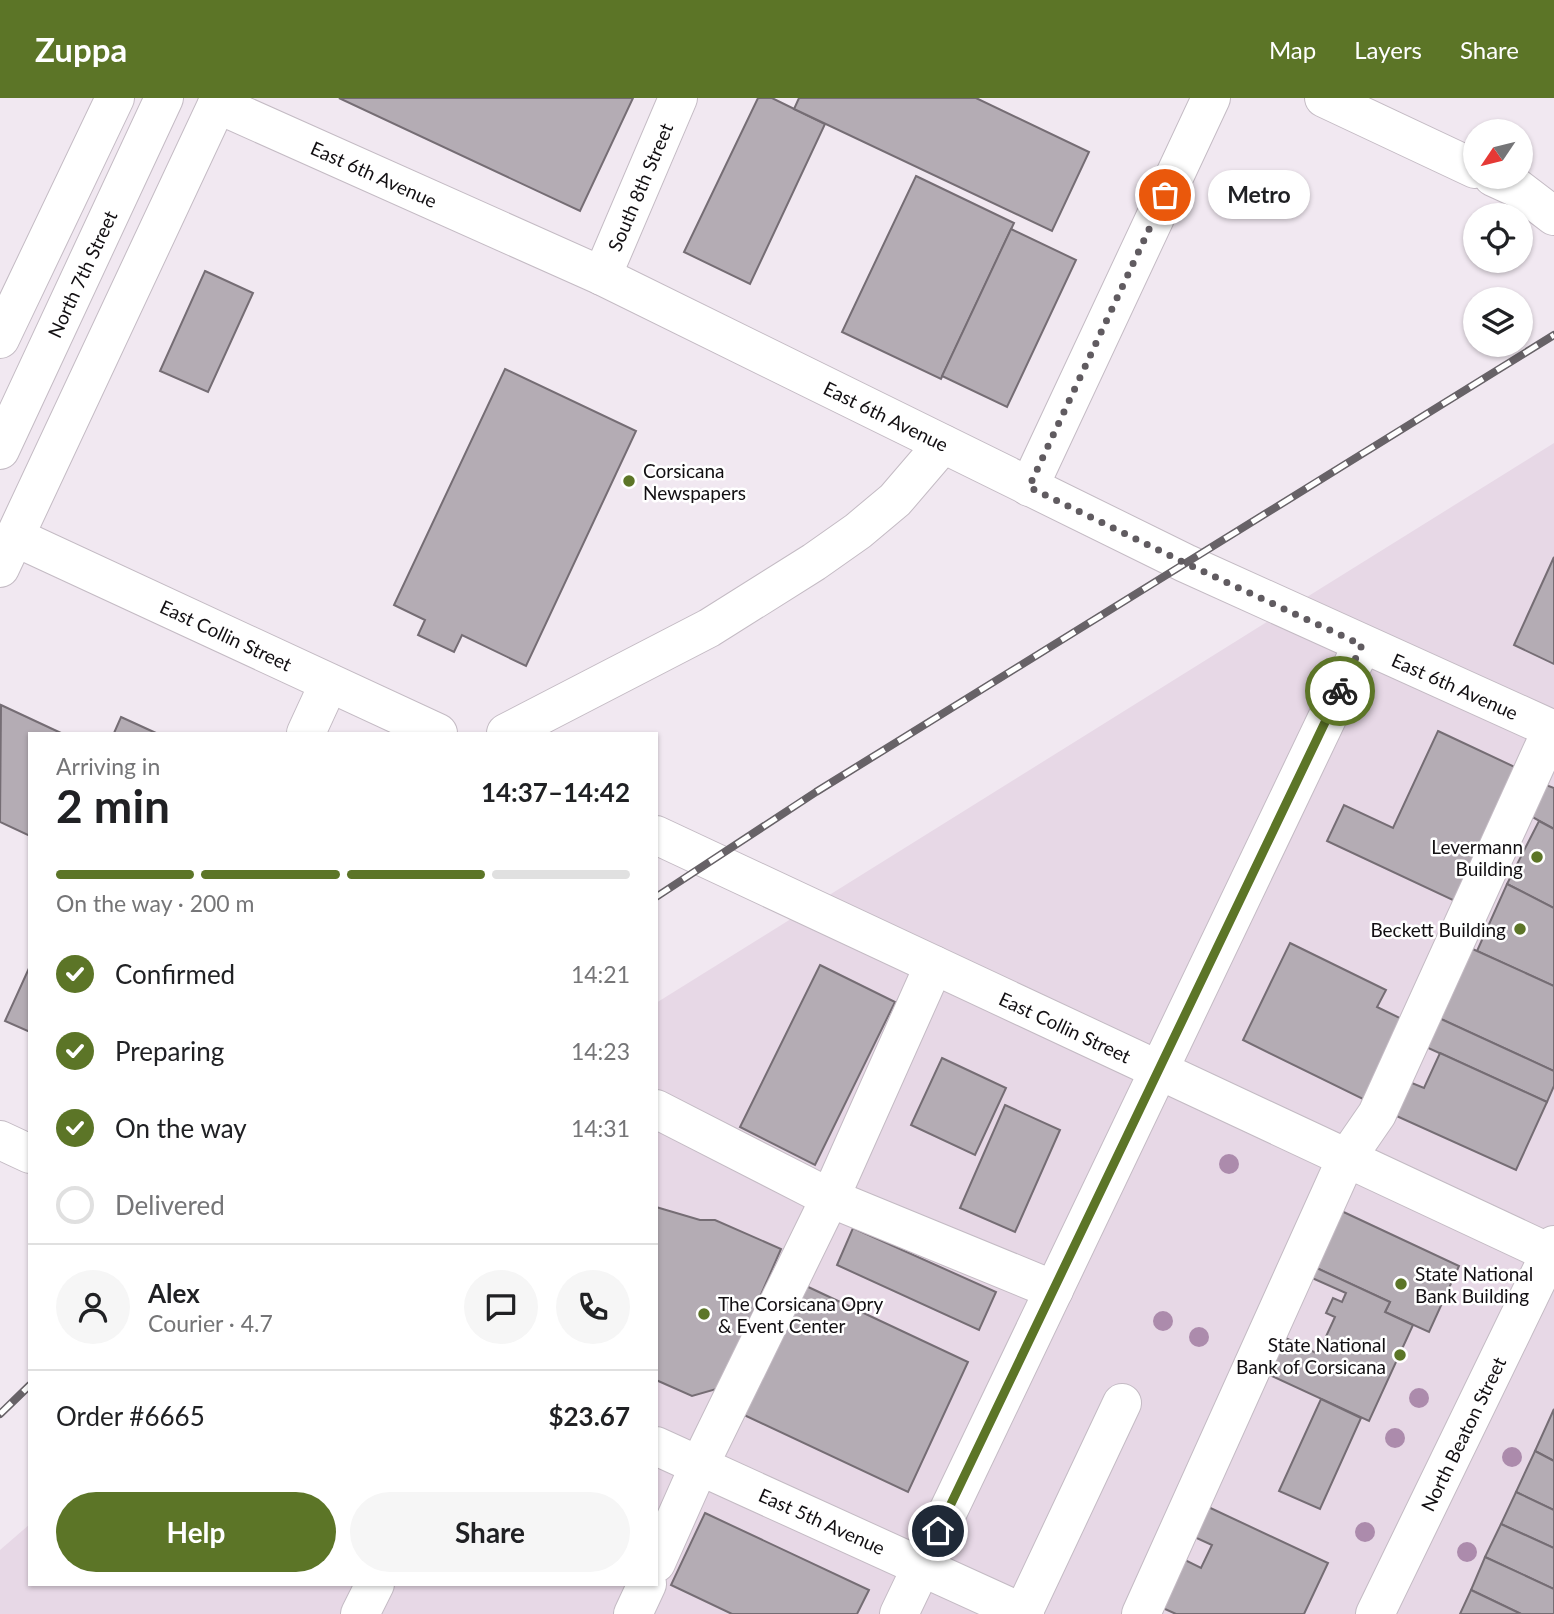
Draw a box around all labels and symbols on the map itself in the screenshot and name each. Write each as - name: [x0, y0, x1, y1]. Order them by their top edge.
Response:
- street label: South 8th Street: [603, 119, 677, 255]
- north arrow: [1463, 119, 1533, 189]
- street label: East 6th Avenue: [307, 136, 441, 212]
- pin: [1135, 165, 1195, 225]
- callout: Metro: [1207, 170, 1308, 220]
- street label: North 7th Street: [43, 207, 122, 341]
- street label: East 6th Avenue: [820, 376, 952, 456]
- place label: Corsicana Newspapers: [643, 459, 746, 504]
- marker: Corsicana Newspapers: [621, 473, 637, 489]
- street label: East Collin Street: [157, 594, 296, 676]
- street label: East 6th Avenue: [1388, 648, 1522, 724]
- courier: [1305, 656, 1375, 726]
- place label: Levermann Building: [1431, 835, 1523, 880]
- marker: Levermann Building: [1529, 849, 1545, 865]
- place label: Beckett Building: [1370, 918, 1506, 941]
- marker: Beckett Building: [1512, 921, 1528, 937]
- street label: East Collin Street: [996, 986, 1135, 1068]
- place label: State National Bank Building: [1415, 1262, 1533, 1307]
- marker: State National Bank Building: [1393, 1276, 1409, 1292]
- place label: The Corsicana Opry & Event Center: [718, 1292, 883, 1337]
- marker: The Corsicana Opry & Event Center: [696, 1306, 712, 1322]
- place label: State National Bank of Corsicana: [1236, 1333, 1386, 1378]
- marker: State National Bank of Corsicana: [1392, 1347, 1408, 1363]
- street label: North Beaton Street: [1416, 1353, 1510, 1515]
- street label: East 5th Avenue: [755, 1483, 889, 1559]
- pin: [908, 1501, 968, 1561]

